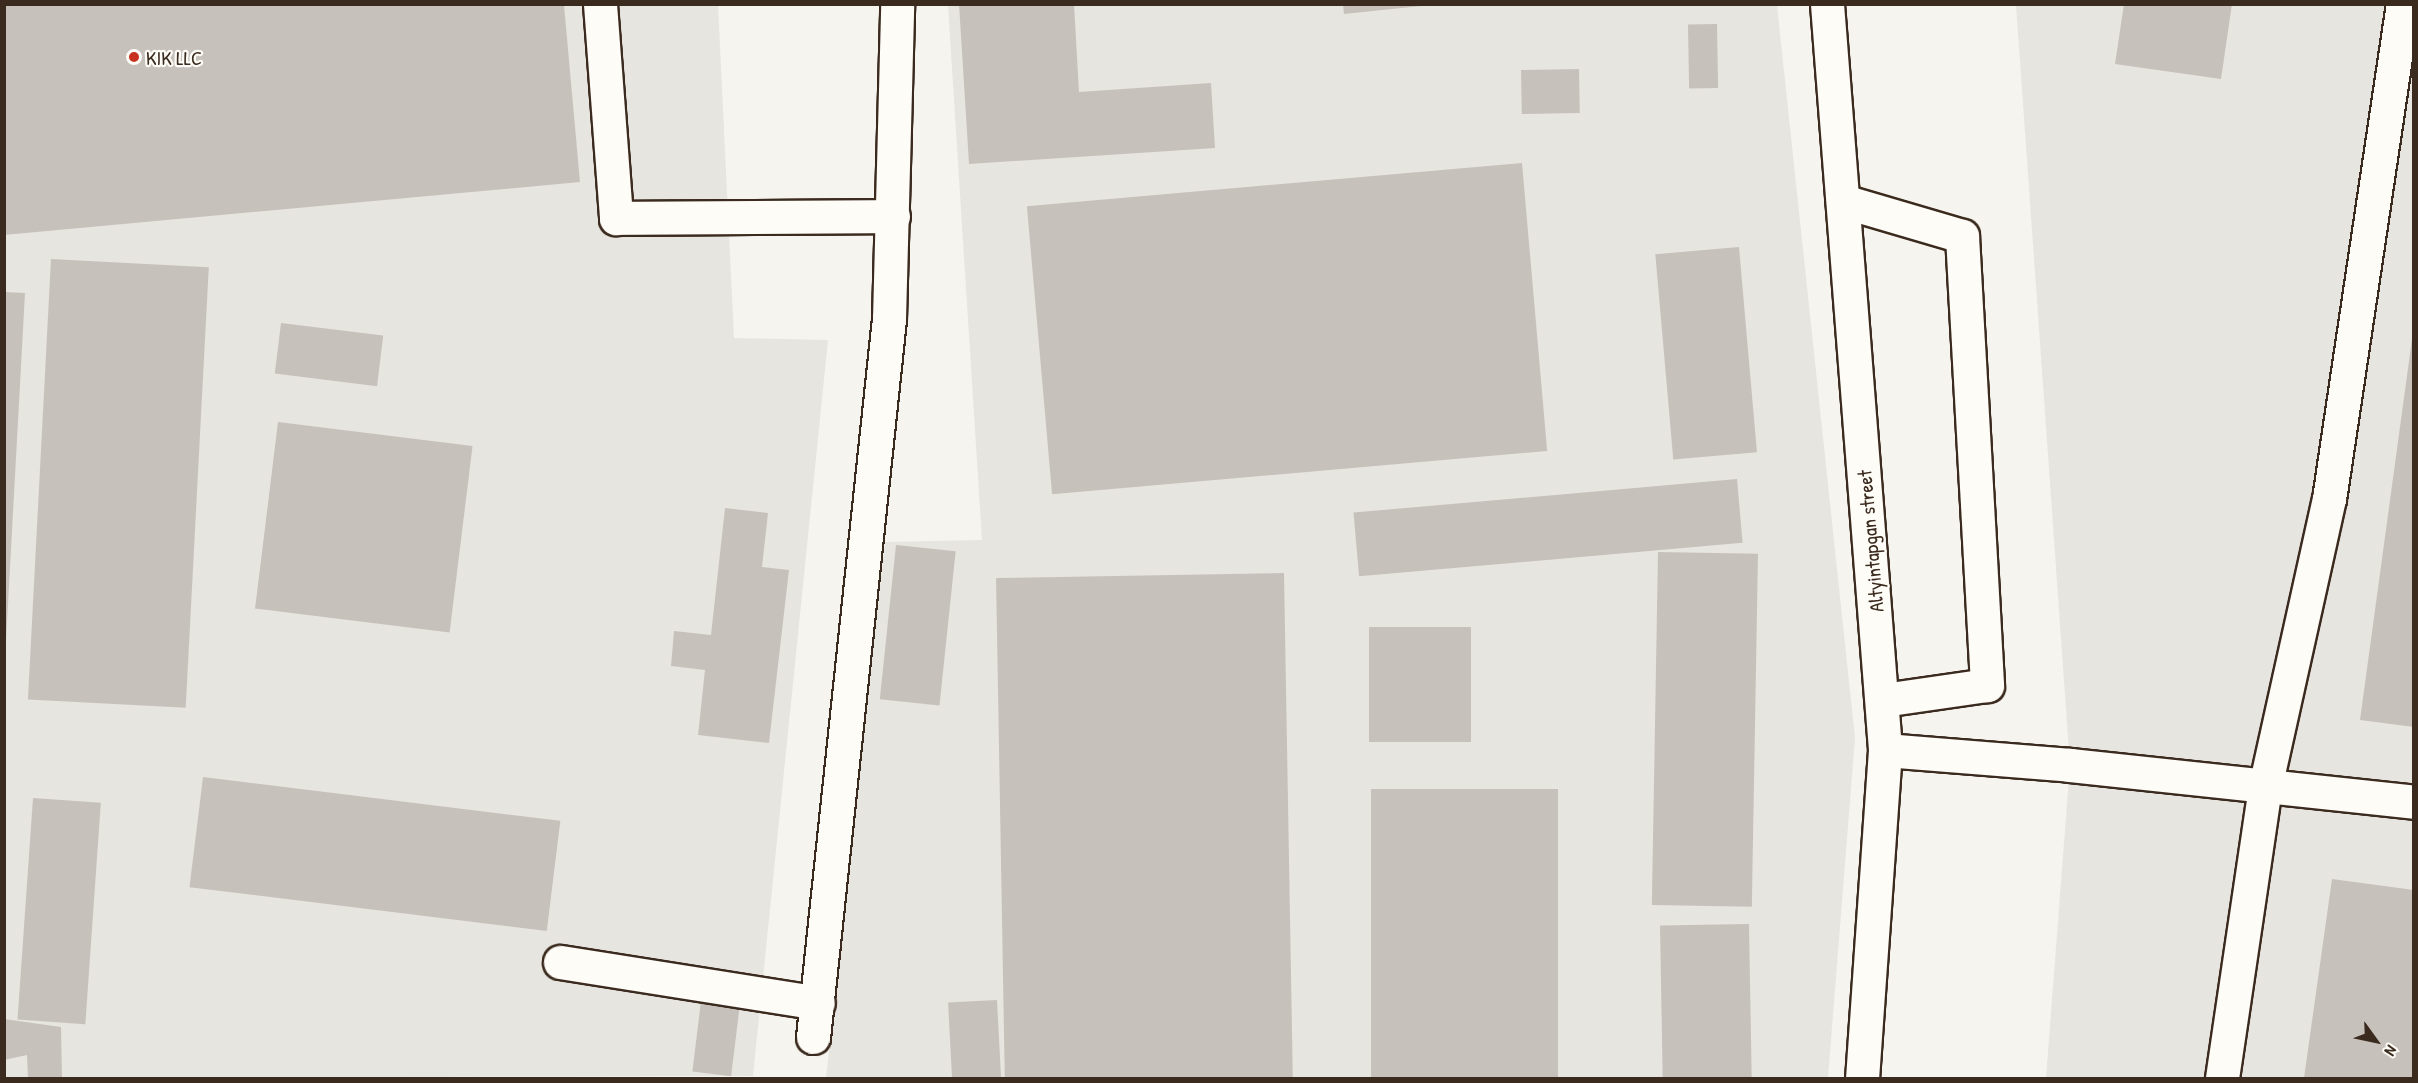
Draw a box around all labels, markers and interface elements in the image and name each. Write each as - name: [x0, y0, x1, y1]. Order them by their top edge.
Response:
- place label: KIK LLC: [146, 45, 202, 69]
- marker: KIK LLC: [127, 50, 141, 64]
- street label: Altyintapgan street: [1852, 469, 1888, 613]
- north arrow: [2346, 1011, 2406, 1071]
- text: N: [2380, 1041, 2403, 1060]

